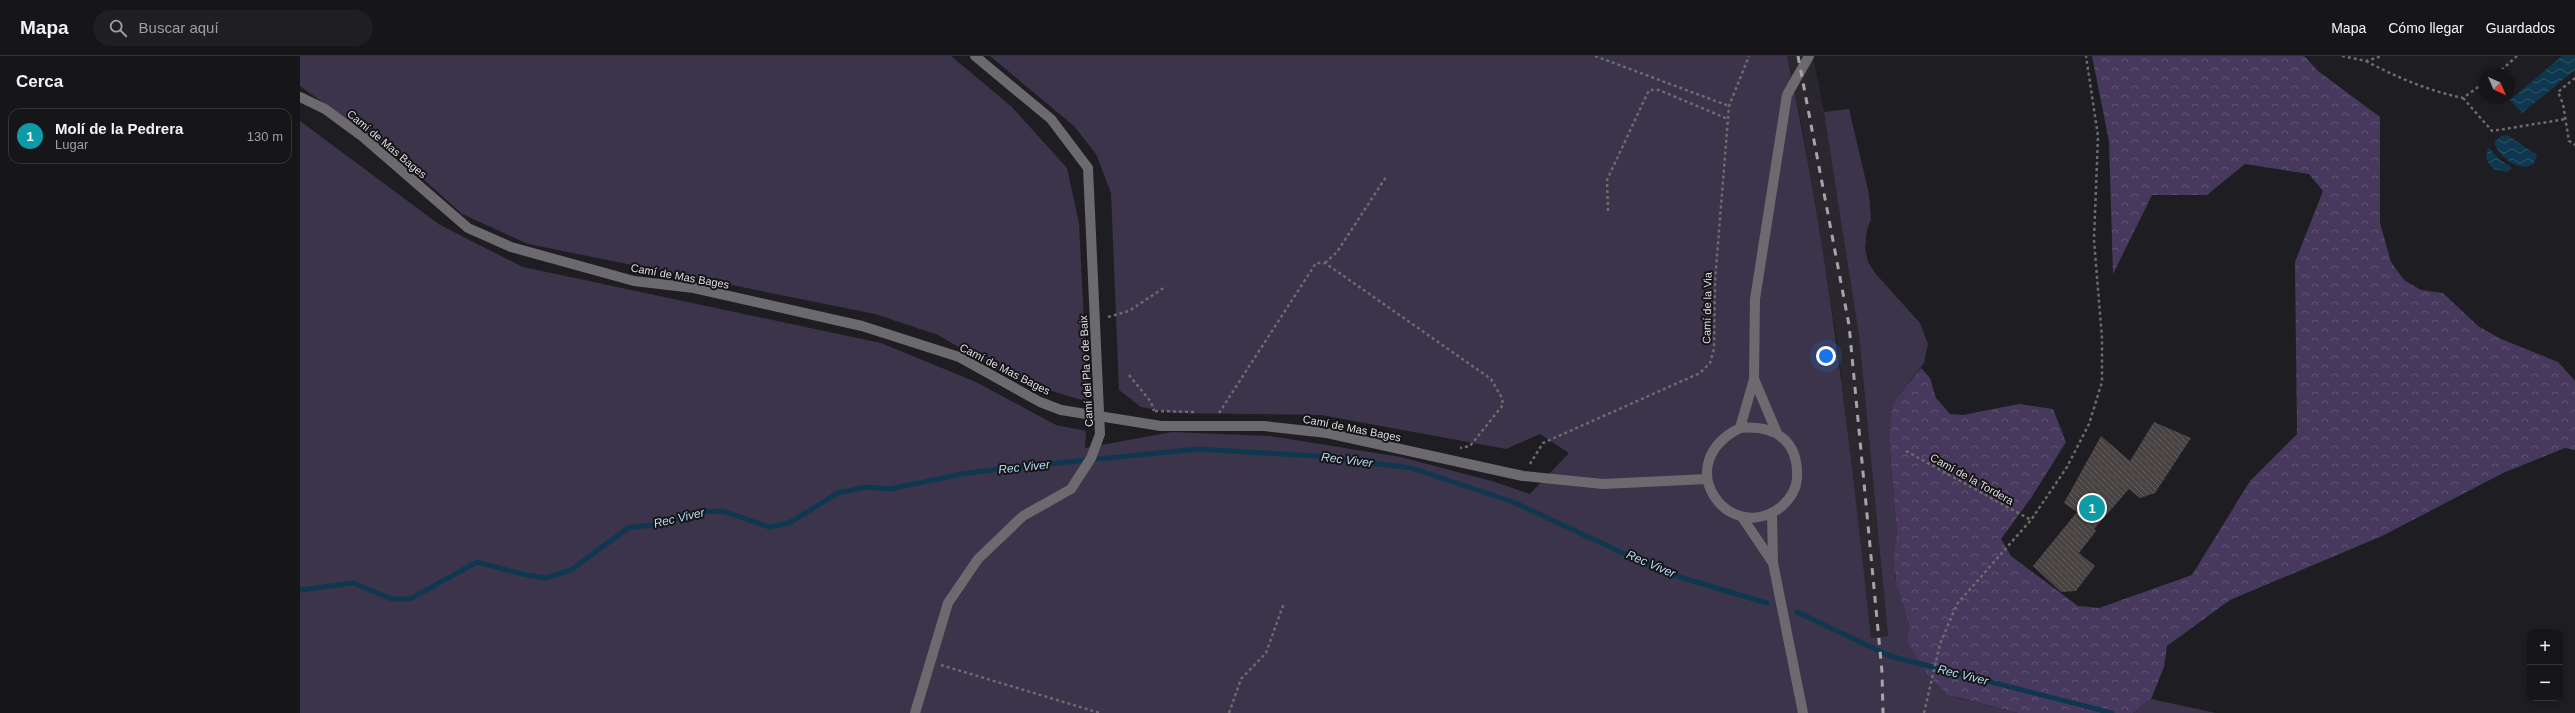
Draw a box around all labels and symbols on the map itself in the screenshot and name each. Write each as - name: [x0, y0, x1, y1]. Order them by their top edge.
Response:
- north arrow: [2479, 68, 2515, 104]
- street label: Camí de Mas Bages: [345, 107, 429, 181]
- street label: Camí de Mas Bages: [630, 261, 731, 291]
- street label: Camí de la Via: [1700, 271, 1714, 344]
- street label: Camí del Pla o de Baix: [1077, 314, 1095, 427]
- street label: Camí de Mas Bages: [958, 341, 1053, 397]
- your location: [1816, 346, 1836, 366]
- street label: Camí de Mas Bages: [1302, 413, 1403, 443]
- water label: Rec Viver: [1320, 450, 1375, 470]
- street label: Camí de la Tordera: [1928, 451, 2016, 507]
- water label: Rec Viver: [998, 457, 1051, 477]
- pin: 1: [2079, 493, 2105, 523]
- water label: Rec Viver: [652, 505, 707, 531]
- water label: Rec Viver: [1624, 547, 1678, 581]
- water label: Rec Viver: [1936, 662, 1991, 688]

